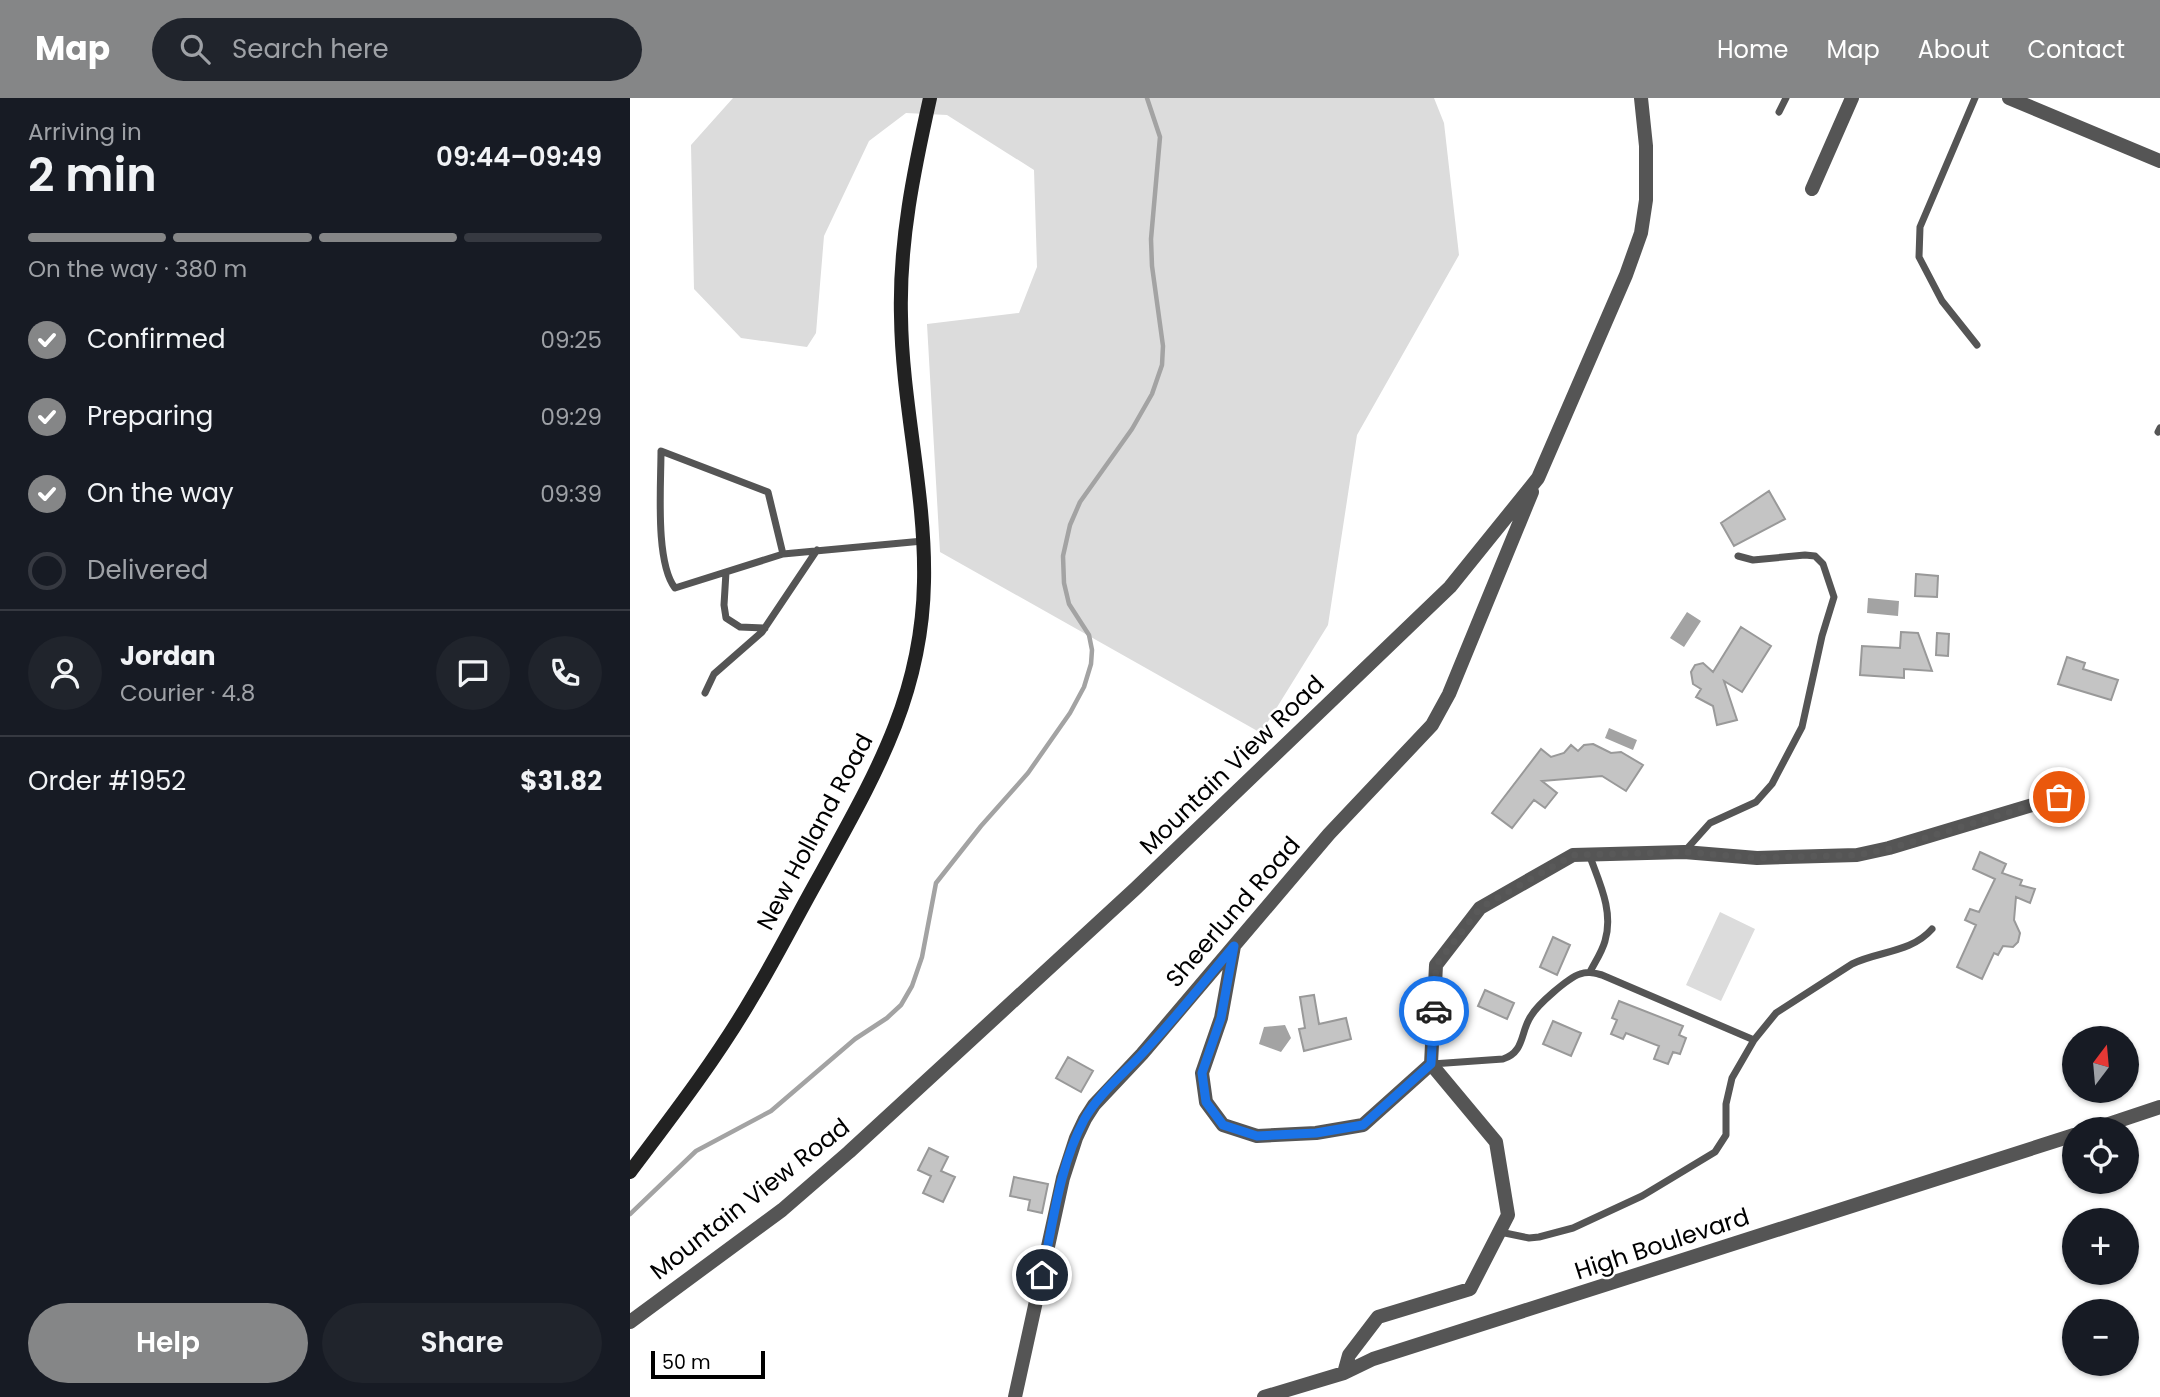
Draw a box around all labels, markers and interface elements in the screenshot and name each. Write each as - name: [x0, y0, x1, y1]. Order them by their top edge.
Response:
- search box: [152, 18, 642, 81]
- text: Map: [35, 25, 110, 72]
- icon: search: [176, 30, 214, 68]
- text: Search here: [232, 31, 389, 67]
- text: Home: [1717, 33, 1789, 66]
- text: Map: [1827, 33, 1880, 66]
- text: About: [1918, 33, 1989, 66]
- text: Contact: [2027, 33, 2125, 66]
- text: Arriving in: [28, 116, 142, 148]
- text: 09:44–09:49: [436, 139, 602, 175]
- text: 2 min: [28, 143, 157, 207]
- text: On the way · 380 m: [28, 253, 247, 285]
- icon: check: [28, 321, 66, 359]
- text: Confirmed: [87, 321, 225, 357]
- text: 09:25: [540, 324, 602, 356]
- icon: check: [28, 398, 66, 436]
- text: Preparing: [87, 398, 213, 434]
- text: 09:29: [540, 401, 602, 433]
- icon: check: [28, 475, 66, 513]
- text: On the way: [87, 475, 234, 511]
- text: 09:39: [540, 478, 602, 510]
- text: Delivered: [87, 552, 208, 588]
- button: person: [28, 636, 102, 710]
- button: chat: [436, 636, 510, 710]
- button: phone: [528, 636, 602, 710]
- text: Jordan: [120, 638, 216, 674]
- street label: Mountain View Road: [1132, 668, 1331, 862]
- text: Courier · 4.8: [120, 677, 255, 709]
- street label: New Holland Road: [749, 728, 880, 936]
- text: Order #1952: [28, 763, 186, 799]
- text: $31.82: [520, 763, 602, 799]
- pin: [2029, 767, 2089, 827]
- icon: bag: [2040, 778, 2078, 816]
- street label: Sheerlund Road: [1158, 829, 1307, 994]
- courier: [1399, 976, 1469, 1046]
- icon: car: [1415, 992, 1453, 1030]
- north arrow: [2062, 1026, 2138, 1102]
- map controls: [2062, 1026, 2139, 1376]
- street label: Mountain View Road: [643, 1110, 856, 1287]
- button: locate: [2062, 1117, 2139, 1194]
- street label: High Boulevard: [1570, 1200, 1753, 1287]
- button: +: [2062, 1208, 2139, 1285]
- pin: [1012, 1245, 1072, 1305]
- icon: home: [1023, 1256, 1061, 1294]
- button: −: [2062, 1299, 2139, 1376]
- button: Help: [28, 1303, 308, 1383]
- button: Share: [322, 1303, 602, 1383]
- scale bar: [651, 1348, 765, 1380]
- text: 50 m: [662, 1349, 711, 1376]

